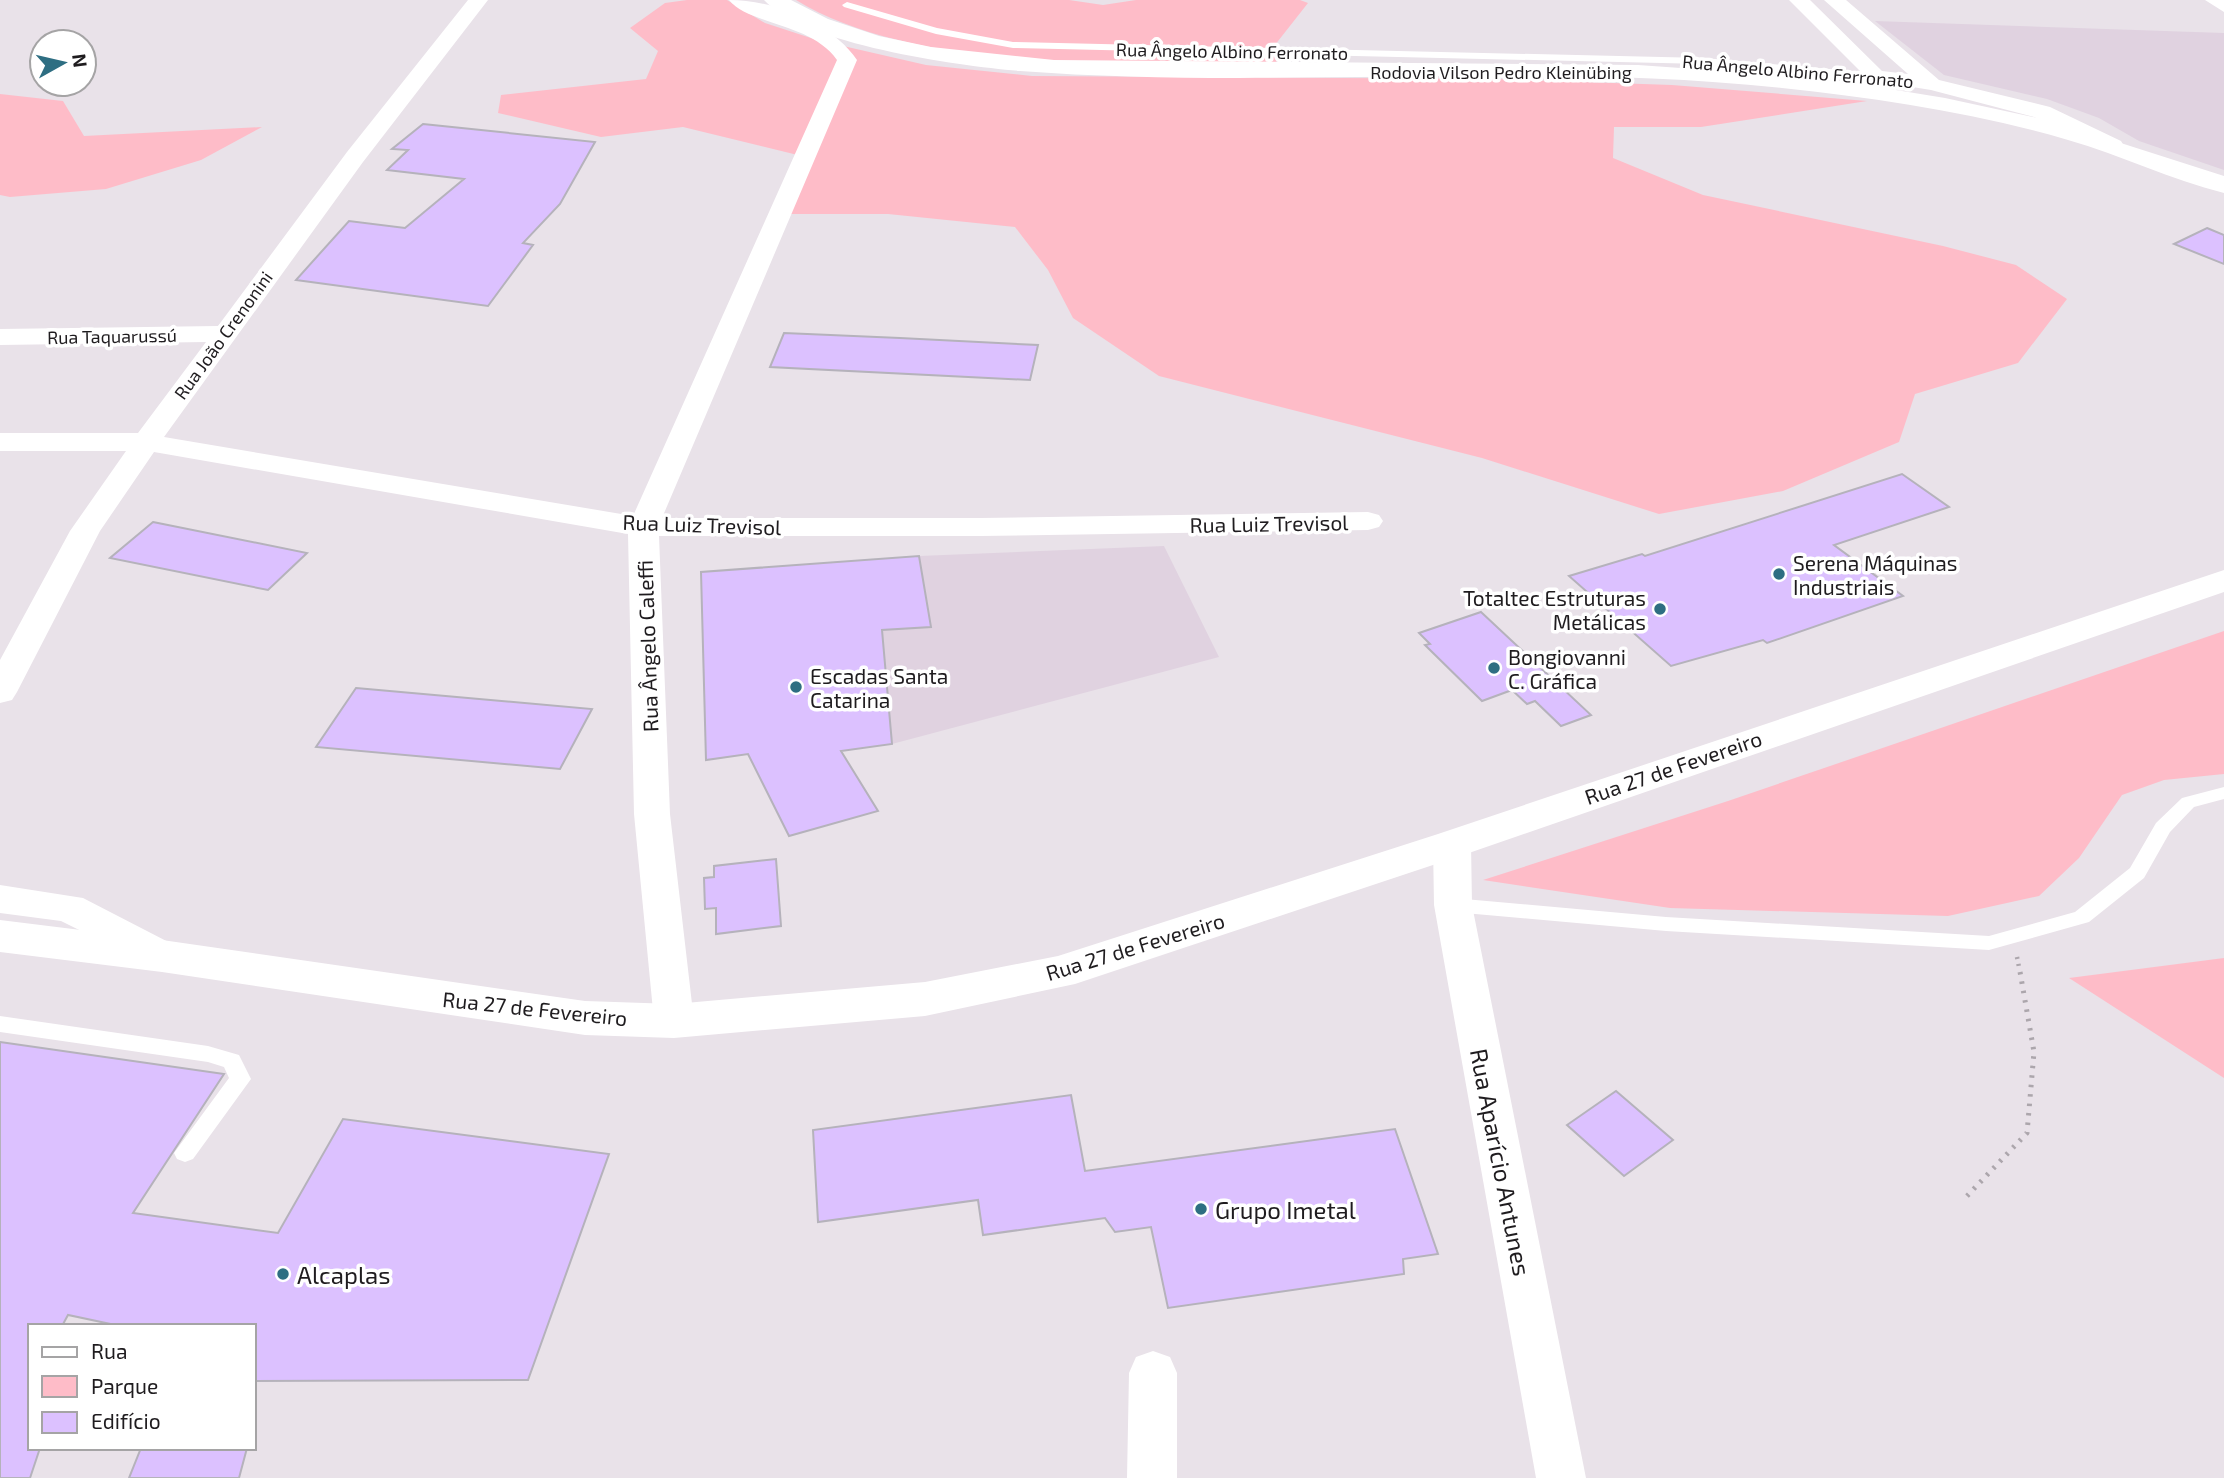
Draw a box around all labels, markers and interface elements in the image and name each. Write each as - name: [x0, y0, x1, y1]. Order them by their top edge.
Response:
- north arrow: [28, 28, 98, 98]
- street label: Rua Ângelo Albino Ferronato: [1116, 38, 1348, 64]
- street label: Rua Ângelo Albino Ferronato: [1681, 50, 1915, 92]
- text: N: [68, 52, 93, 69]
- street label: Rodovia Vilson Pedro Kleinübing: [1370, 61, 1632, 83]
- street label: Rua João Crenonini: [169, 267, 277, 403]
- street label: Rua Taquarussú: [47, 324, 177, 348]
- street label: Rua Luiz Trevisol: [622, 509, 783, 539]
- street label: Rua Luiz Trevisol: [1189, 509, 1349, 537]
- place label: Serena Máquinas Industriais: [1793, 550, 1957, 599]
- street label: Rua Ângelo Caleffi: [632, 560, 662, 732]
- marker: Serena Máquinas Industriais: [1771, 566, 1787, 582]
- place label: Totaltec Estruturas Metálicas: [1463, 585, 1646, 634]
- marker: Totaltec Estruturas Metálicas: [1652, 601, 1668, 617]
- place label: Bongiovanni C. Gráfica: [1508, 644, 1626, 693]
- marker: Bongiovanni C. Gráfica: [1486, 660, 1502, 676]
- place label: Escadas Santa Catarina: [810, 663, 948, 712]
- marker: Escadas Santa Catarina: [788, 679, 804, 695]
- street label: Rua 27 de Fevereiro: [1581, 725, 1765, 809]
- street label: Rua 27 de Fevereiro: [1043, 907, 1227, 985]
- street label: Rua 27 de Fevereiro: [441, 986, 629, 1030]
- street label: Rua Aparício Antunes: [1465, 1046, 1537, 1278]
- place label: Grupo Imetal: [1215, 1195, 1356, 1224]
- marker: Grupo Imetal: [1193, 1201, 1209, 1217]
- place label: Alcaplas: [297, 1260, 390, 1289]
- marker: Alcaplas: [275, 1266, 291, 1282]
- legend: [28, 1324, 256, 1450]
- text: Rua: [91, 1338, 127, 1363]
- text: Parque: [91, 1373, 158, 1398]
- text: Edifício: [91, 1408, 161, 1433]

